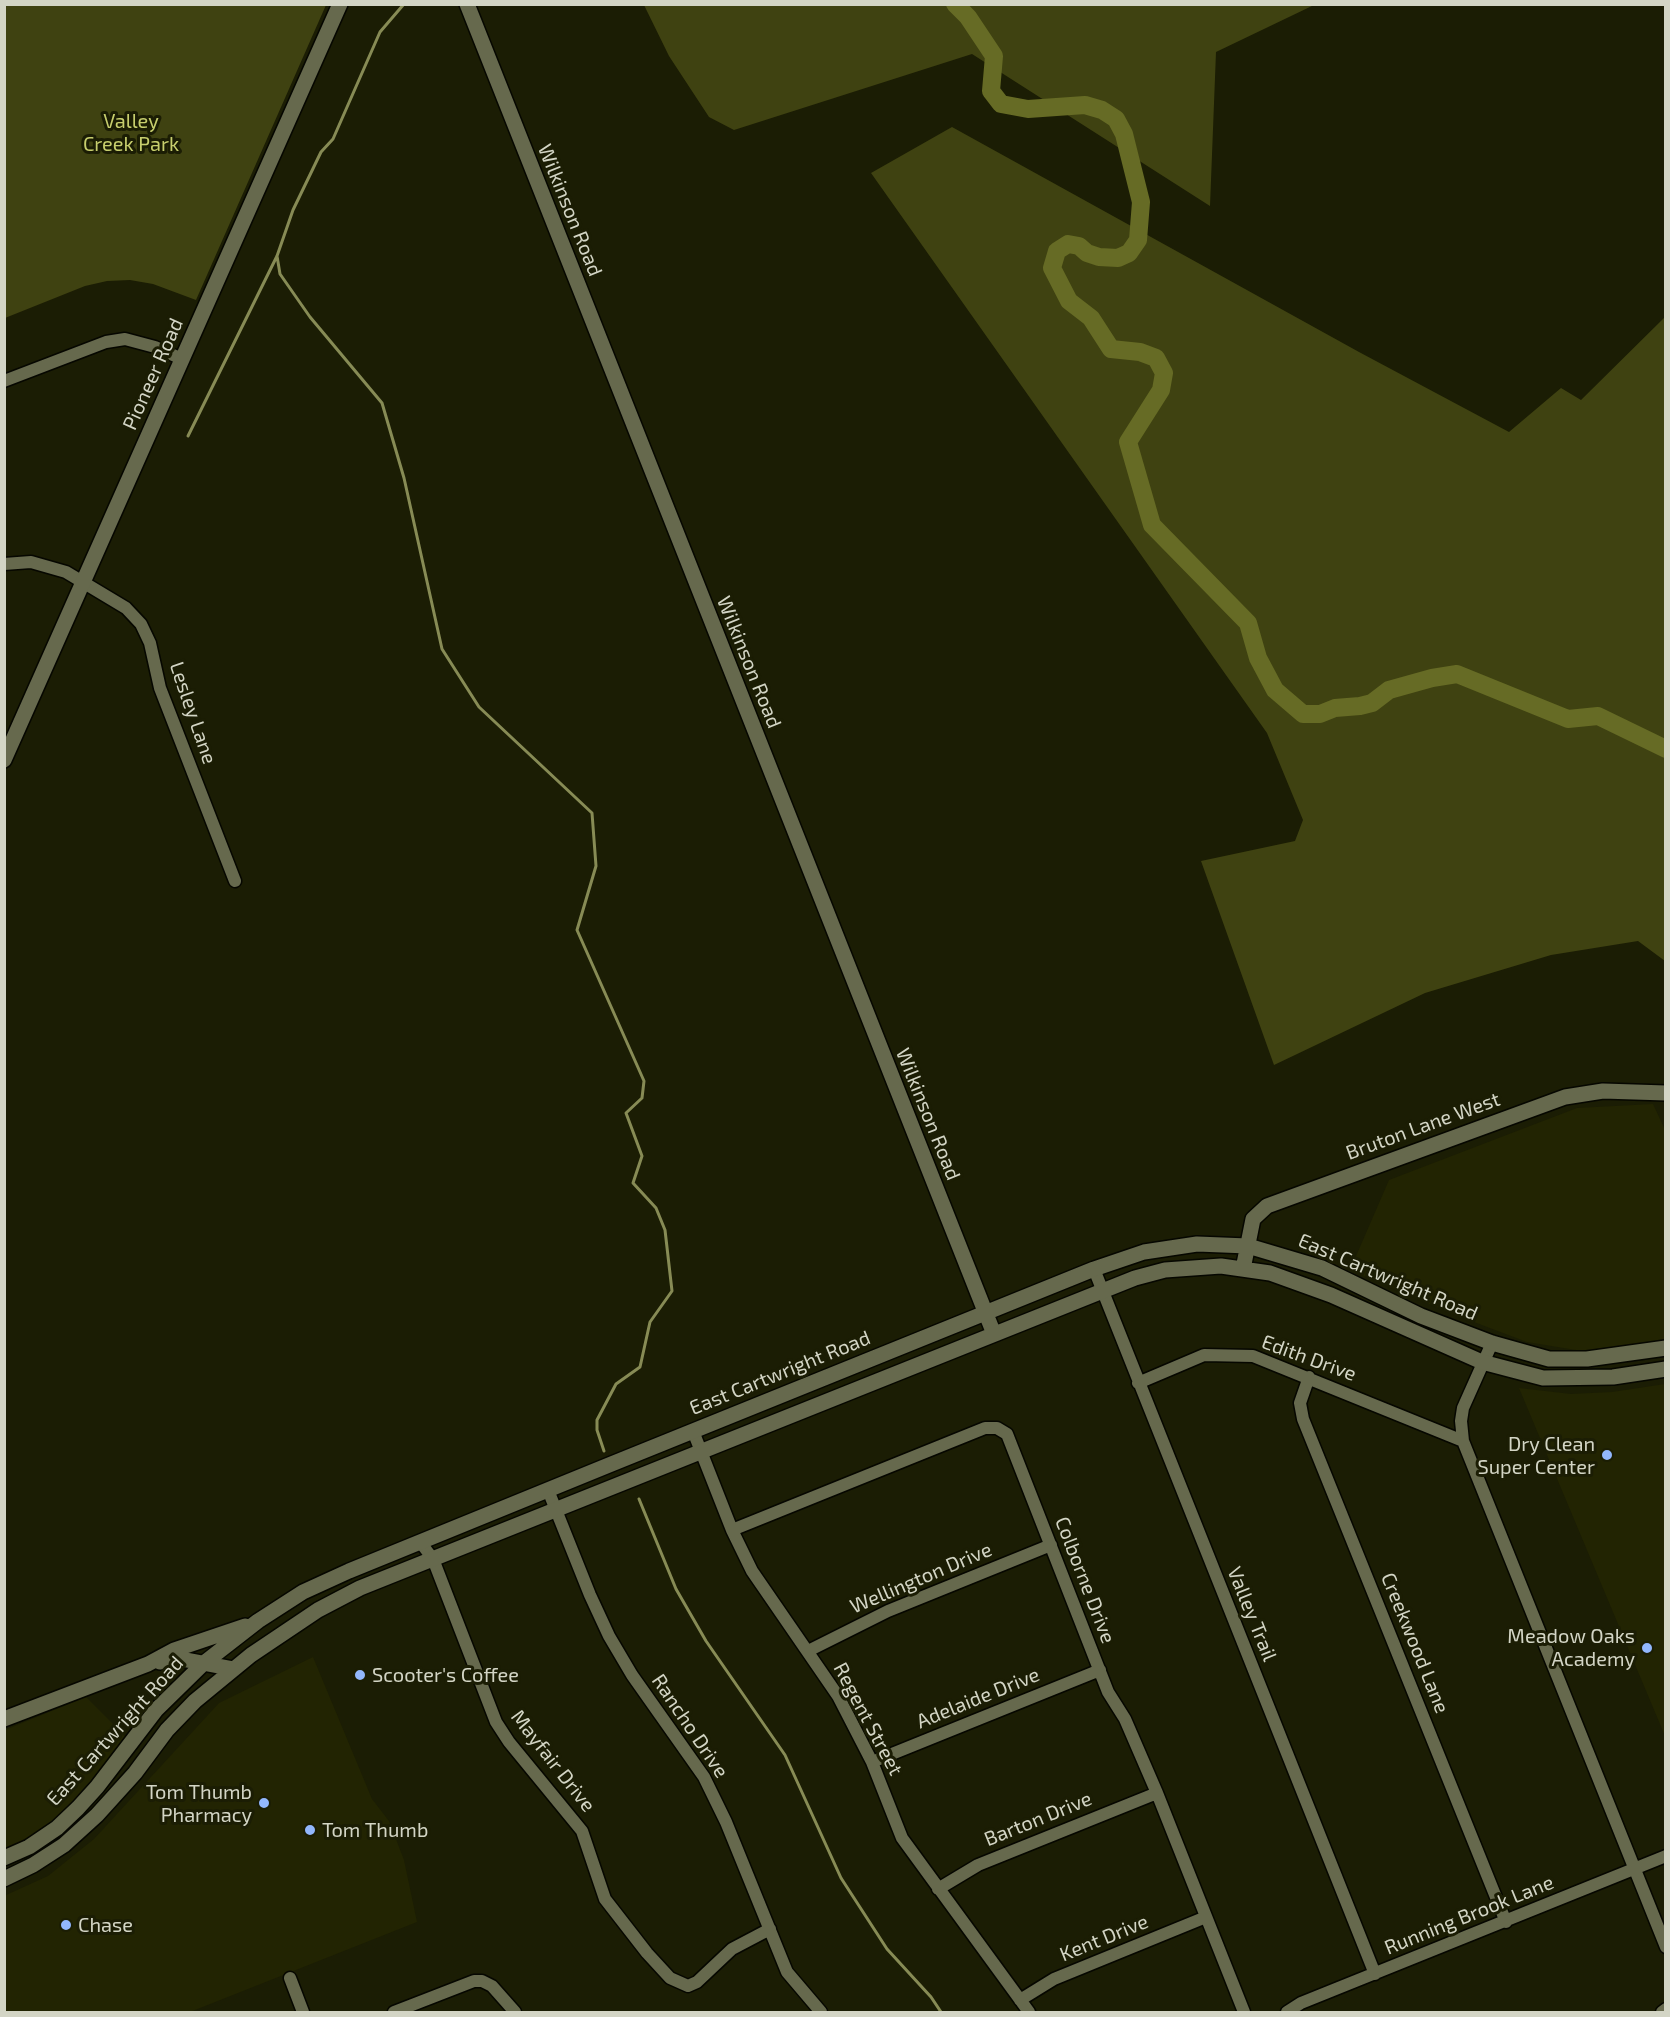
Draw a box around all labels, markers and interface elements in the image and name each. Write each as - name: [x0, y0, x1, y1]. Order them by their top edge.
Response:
- park label: Valley Creek Park: [83, 109, 179, 156]
- street label: Wilkinson Road: [533, 140, 607, 280]
- street label: Pioneer Road: [118, 314, 188, 434]
- street label: Wilkinson Road: [712, 592, 786, 732]
- street label: Lesley Lane: [164, 659, 222, 767]
- street label: Wilkinson Road: [891, 1044, 965, 1184]
- street label: Bruton Lane West: [1343, 1087, 1503, 1165]
- street label: East Cartwright Road: [1295, 1228, 1481, 1326]
- street label: East Cartwright Road: [686, 1326, 874, 1420]
- street label: Edith Drive: [1258, 1330, 1360, 1386]
- place label: Dry Clean Super Center: [1477, 1432, 1595, 1479]
- marker: Dry Clean Super Center: [1600, 1448, 1614, 1462]
- street label: Colborne Drive: [1050, 1513, 1120, 1647]
- street label: Wellington Drive: [847, 1537, 995, 1619]
- street label: Valley Trail: [1222, 1563, 1282, 1665]
- street label: Creekwood Lane: [1376, 1569, 1454, 1717]
- place label: Meadow Oaks Academy: [1507, 1624, 1635, 1671]
- marker: Meadow Oaks Academy: [1640, 1641, 1654, 1655]
- street label: East Cartwright Road: [42, 1651, 188, 1811]
- street label: Regent Street: [828, 1659, 908, 1779]
- street label: Adelaide Drive: [913, 1662, 1043, 1734]
- place label: Scooter's Coffee: [372, 1663, 519, 1687]
- marker: Scooter's Coffee: [353, 1668, 367, 1682]
- street label: Rancho Drive: [647, 1670, 733, 1782]
- street label: Mayfair Drive: [506, 1705, 600, 1817]
- place label: Tom Thumb Pharmacy: [146, 1780, 252, 1827]
- street label: Barton Drive: [981, 1787, 1095, 1851]
- marker: Tom Thumb Pharmacy: [257, 1796, 271, 1810]
- place label: Tom Thumb: [322, 1818, 428, 1842]
- marker: Tom Thumb: [303, 1823, 317, 1837]
- street label: Running Brook Lane: [1381, 1870, 1557, 1960]
- street label: Kent Drive: [1056, 1909, 1152, 1967]
- place label: Chase: [78, 1913, 133, 1937]
- marker: Chase: [59, 1918, 73, 1932]

